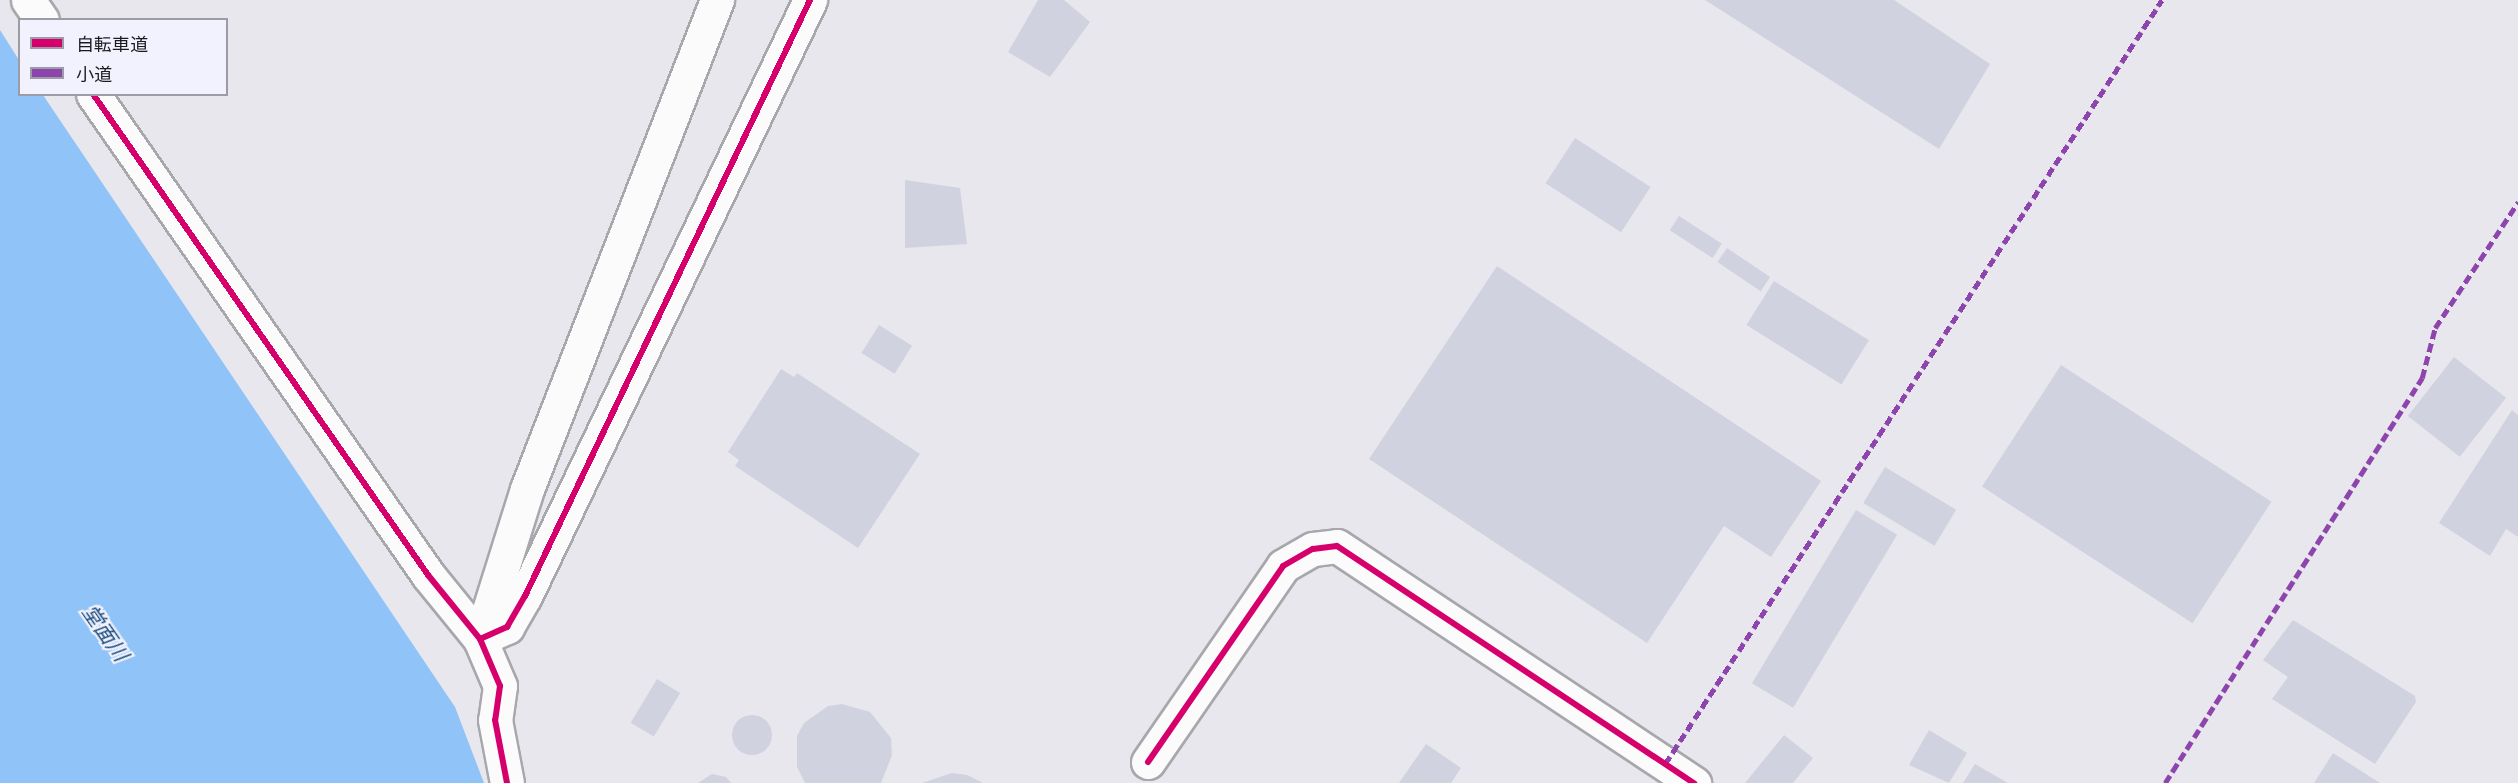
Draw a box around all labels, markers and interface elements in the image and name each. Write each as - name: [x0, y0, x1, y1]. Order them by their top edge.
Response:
- legend: [18, 18, 228, 96]
- text: 自転車道: [76, 33, 148, 57]
- text: 小道: [76, 63, 112, 87]
- water label: 堂面川: [77, 600, 133, 666]

